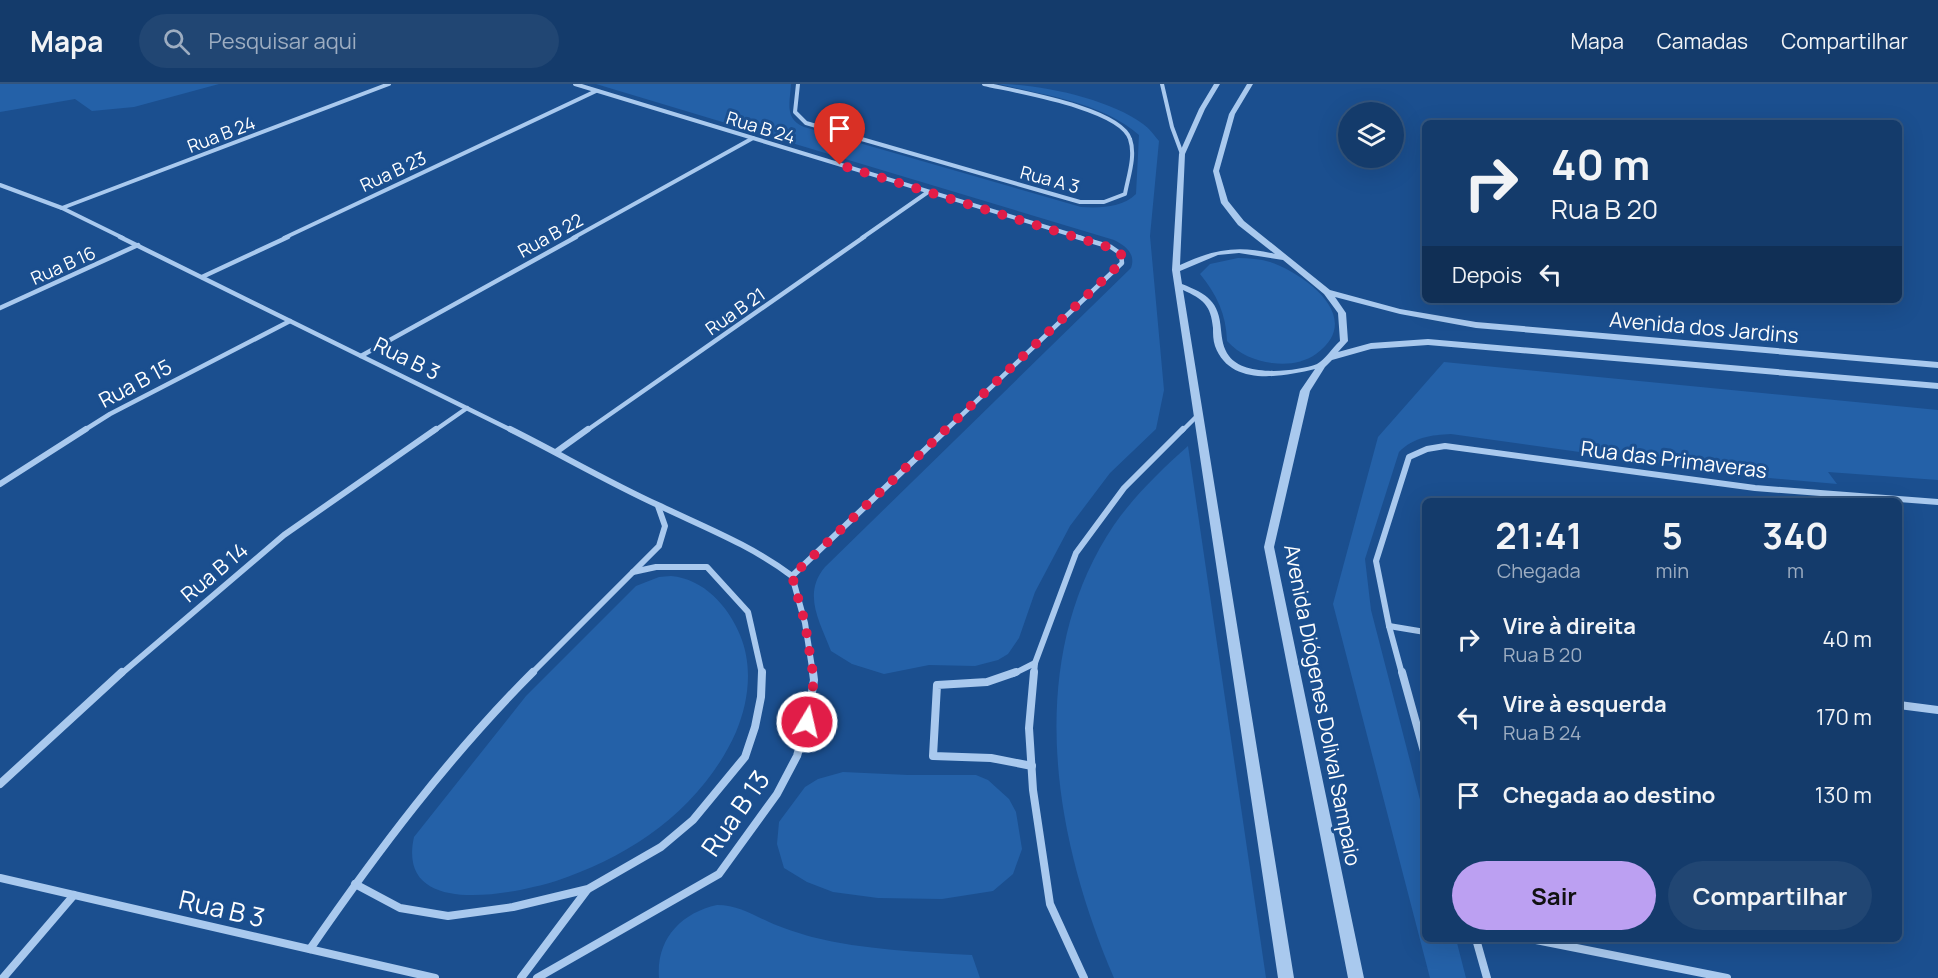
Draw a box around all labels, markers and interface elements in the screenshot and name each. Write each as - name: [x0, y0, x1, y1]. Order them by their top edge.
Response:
- search box: [139, 14, 559, 68]
- text: Mapa: [30, 22, 103, 60]
- icon: search: [160, 25, 193, 58]
- text: Pesquisar aqui: [208, 26, 357, 56]
- text: Mapa: [1570, 27, 1624, 55]
- text: Camadas: [1657, 27, 1748, 55]
- text: Compartilhar: [1781, 27, 1908, 55]
- map controls: [1338, 102, 1404, 168]
- button: layers: [1338, 102, 1404, 168]
- pin: [814, 103, 865, 165]
- street label: Rua B 24: [724, 105, 798, 149]
- street label: Rua B 24: [184, 110, 258, 158]
- icon: arrive: [823, 112, 856, 145]
- text: 40 m: [1551, 135, 1650, 193]
- icon: right: [1452, 144, 1530, 222]
- street label: Rua B 23: [356, 145, 430, 197]
- street label: Rua A 3: [1018, 160, 1082, 198]
- text: Rua B 20: [1551, 190, 1658, 227]
- street label: Rua B 22: [513, 207, 587, 263]
- street label: Rua B 16: [27, 240, 99, 290]
- icon: left: [1534, 258, 1567, 291]
- text: Depois: [1452, 260, 1522, 290]
- street label: Rua B 21: [700, 282, 770, 340]
- street label: Avenida dos Jardins: [1608, 305, 1800, 349]
- street label: Rua B 3: [369, 330, 445, 386]
- street label: Rua B 15: [94, 352, 176, 414]
- street label: Rua das Primaveras: [1579, 434, 1769, 484]
- text: 21:41: [1495, 511, 1582, 560]
- text: 5: [1662, 511, 1683, 560]
- text: 340: [1762, 511, 1829, 560]
- street label: Rua B 14: [175, 536, 253, 608]
- street label: Avenida Diógenes Dolival Sampaio: [1278, 542, 1368, 868]
- text: Chegada: [1497, 557, 1581, 584]
- text: min: [1656, 557, 1689, 584]
- text: m: [1787, 557, 1804, 584]
- text: Vire à direita: [1503, 611, 1636, 641]
- icon: right: [1452, 623, 1485, 656]
- text: 40 m: [1823, 624, 1872, 654]
- text: Rua B 20: [1503, 641, 1582, 668]
- text: Vire à esquerda: [1503, 689, 1667, 719]
- position arrow: [775, 690, 839, 754]
- icon: left: [1452, 701, 1485, 734]
- text: 170 m: [1816, 702, 1872, 732]
- text: Rua B 24: [1503, 719, 1582, 746]
- street label: Rua B 13: [692, 763, 778, 863]
- icon: arrive: [1452, 779, 1485, 812]
- text: Chegada ao destino: [1503, 780, 1715, 810]
- text: 130 m: [1815, 780, 1872, 810]
- button: Sair: [1452, 861, 1656, 930]
- button: Compartilhar: [1668, 861, 1872, 930]
- street label: Rua B 3: [176, 881, 268, 935]

